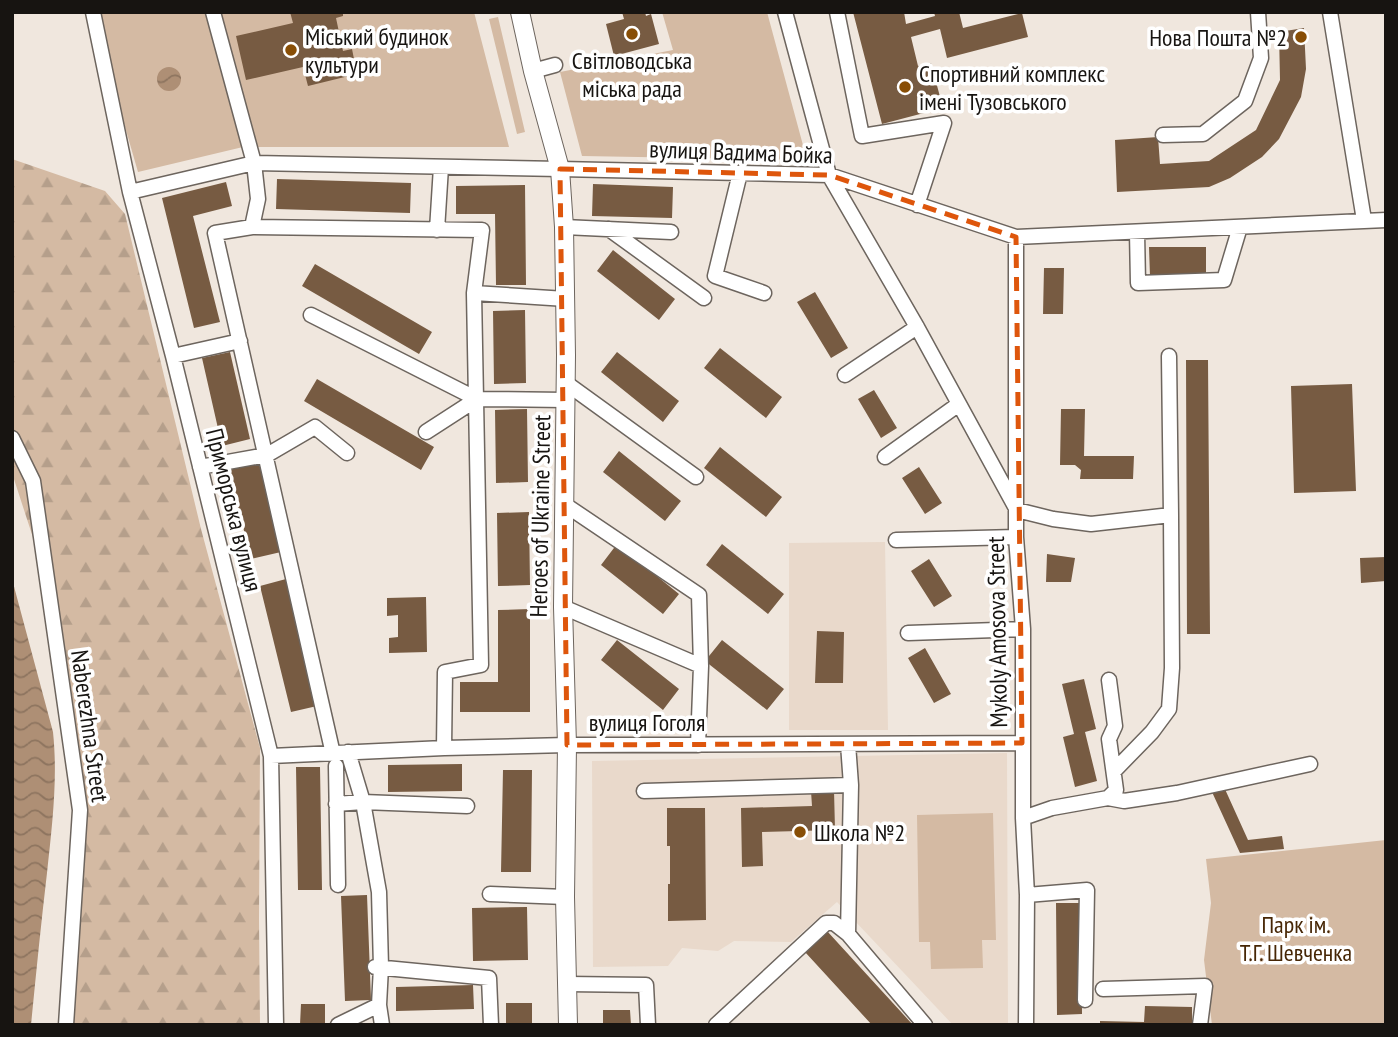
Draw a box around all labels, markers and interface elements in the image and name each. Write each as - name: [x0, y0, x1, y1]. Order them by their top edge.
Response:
- place label: Міський будинок культури: [305, 21, 449, 80]
- place label: Нова Пошта №2: [1149, 22, 1287, 53]
- marker: Світловодська міська рада: [624, 26, 640, 42]
- marker: Нова Пошта №2: [1293, 29, 1309, 45]
- marker: Міський будинок культури: [283, 42, 299, 58]
- place label: Світловодська міська рада: [572, 45, 692, 104]
- place label: Спортивний комплекс імені Тузовського: [919, 58, 1105, 117]
- marker: Спортивний комплекс імені Тузовського: [897, 79, 913, 95]
- street label: вулиця Вадима Бойка: [649, 133, 833, 171]
- street label: Heroes of Ukraine Street: [523, 414, 557, 618]
- street label: Приморська вулиця: [199, 425, 269, 595]
- street label: Mykoly Amosova Street: [980, 536, 1014, 728]
- street label: Naberezhna Street: [64, 648, 116, 804]
- street label: вулиця Гоголя: [589, 707, 705, 738]
- place label: Школа №2: [814, 817, 905, 848]
- marker: Школа №2: [792, 824, 808, 840]
- park label: Парк ім. Т.Г. Шевченка: [1240, 909, 1352, 968]

